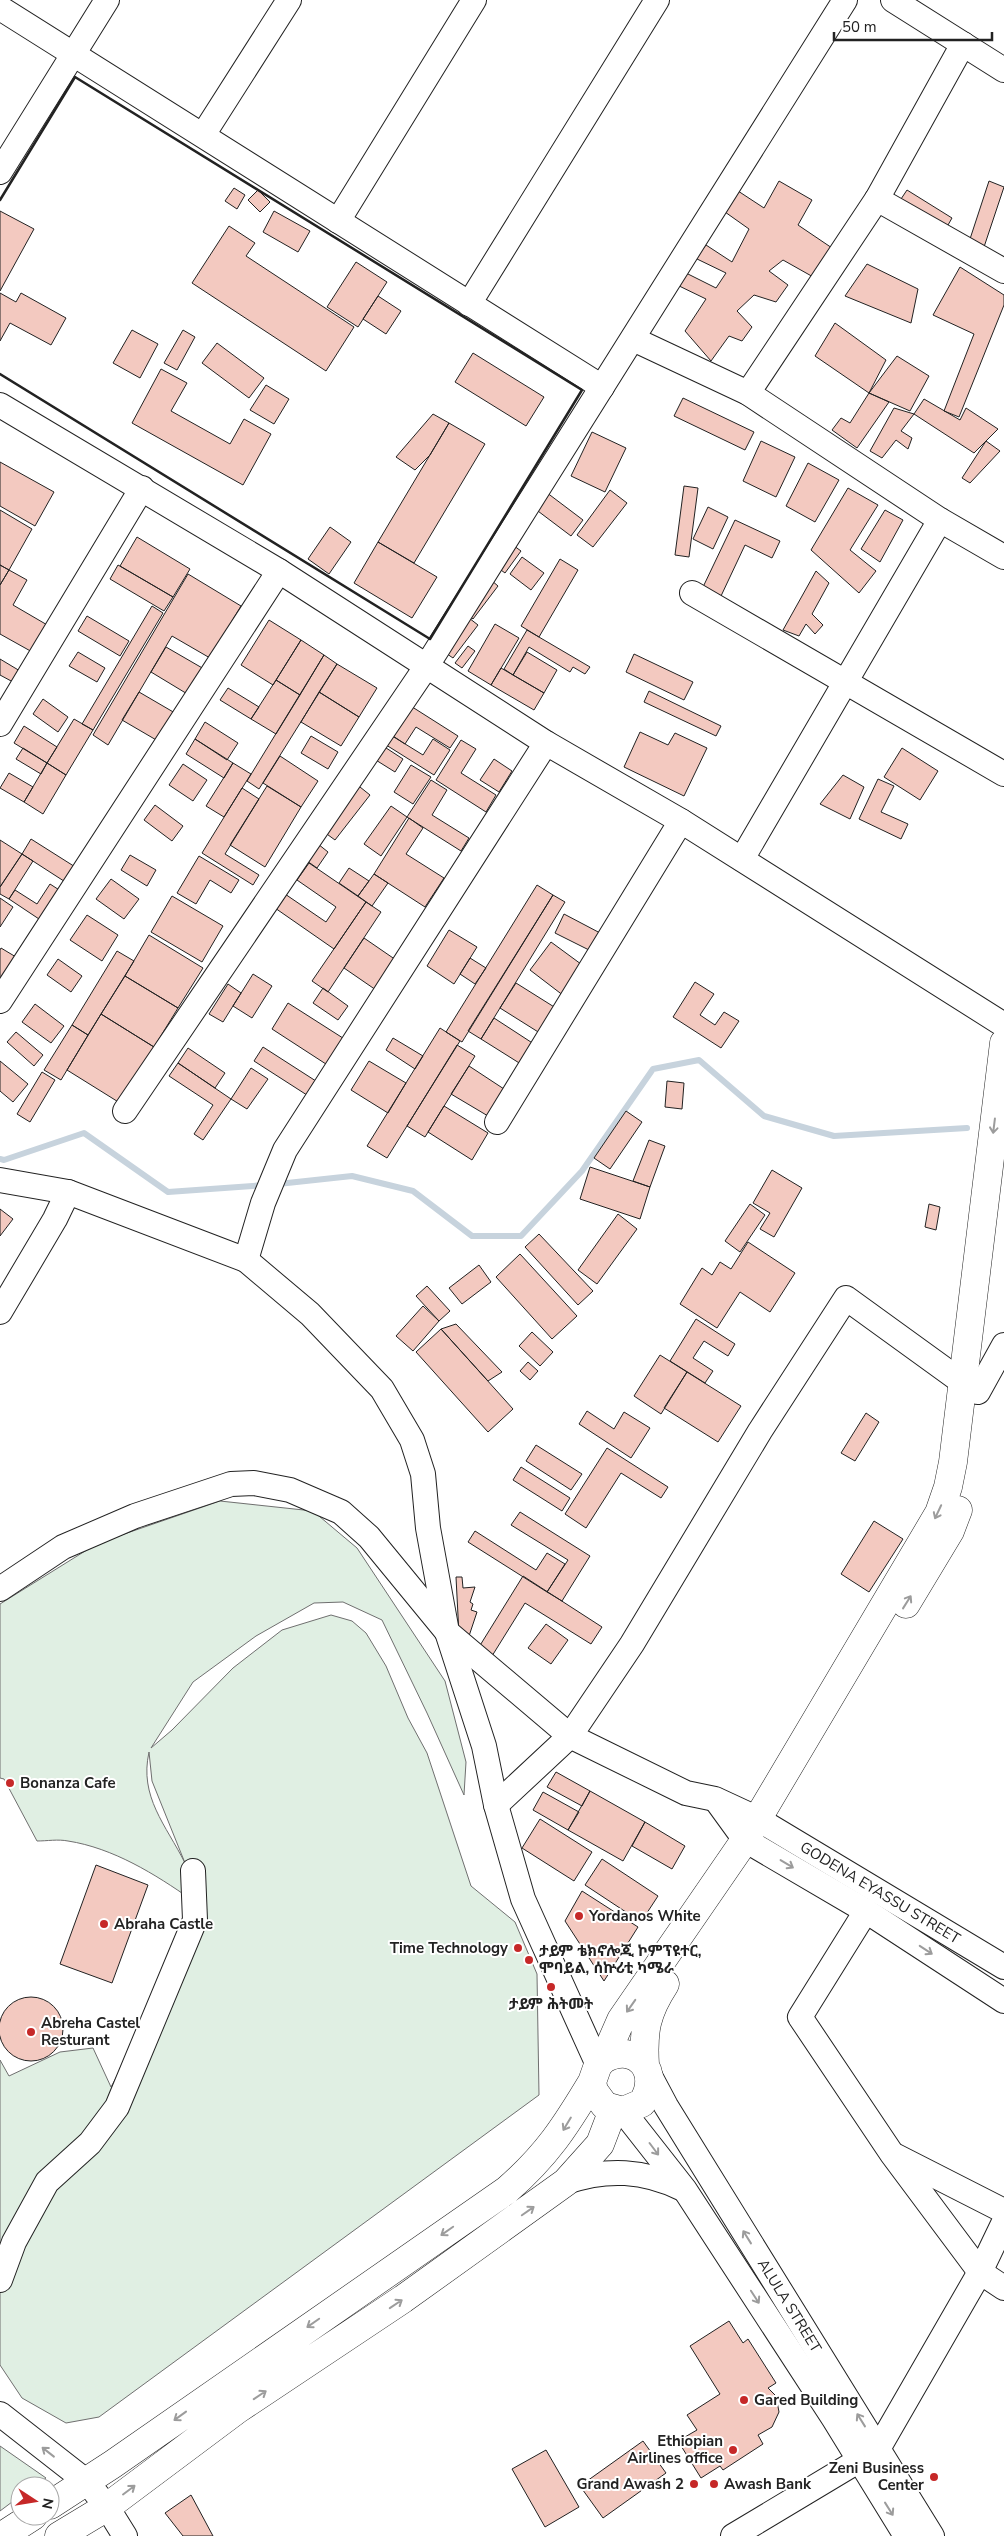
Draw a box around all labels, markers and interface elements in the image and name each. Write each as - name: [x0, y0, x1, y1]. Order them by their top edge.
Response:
- scale bar: [834, 10, 992, 42]
- text: 50 m: [842, 17, 877, 37]
- one-way arrow: [989, 1118, 999, 1134]
- one-way arrow: [933, 1504, 943, 1519]
- one-way arrow: [903, 1595, 913, 1609]
- place label: Bonanza Cafe: [20, 1773, 116, 1793]
- marker: Bonanza Cafe: [4, 1777, 16, 1789]
- street label: GODENA EYASSU STREET: [796, 1837, 964, 1948]
- one-way arrow: [780, 1860, 794, 1870]
- place label: Yordanos White: [588, 1906, 701, 1926]
- marker: Yordanos White: [573, 1910, 585, 1922]
- place label: Abraha Castle: [114, 1914, 213, 1934]
- marker: Abraha Castle: [98, 1918, 110, 1930]
- place label: Time Technology: [390, 1938, 508, 1958]
- place label: ታይም ቴክኖሎጂ ኮምፕዩተር, ሞባይል, ሰኵሪቲ ካሜራ: [539, 1941, 702, 1978]
- marker: Time Technology: [512, 1942, 524, 1954]
- one-way arrow: [918, 1945, 932, 1955]
- marker: ታይም ቴክኖሎጂ ኮምፕዩተር, ሞባይል, ሰኵሪቲ ካሜራ: [523, 1954, 535, 1966]
- marker: ታይም ሕትመት: [545, 1981, 557, 1993]
- place label: ታይም ሕትመት: [509, 1994, 594, 2014]
- one-way arrow: [626, 1999, 636, 2013]
- place label: Abreha Castel Resturant: [41, 2013, 140, 2050]
- marker: Abreha Castel Resturant: [25, 2026, 37, 2038]
- one-way arrow: [562, 2116, 572, 2130]
- one-way arrow: [649, 2142, 659, 2156]
- one-way arrow: [521, 2206, 535, 2216]
- one-way arrow: [440, 2226, 454, 2236]
- one-way arrow: [742, 2231, 752, 2245]
- street label: ALULA STREET: [753, 2255, 826, 2356]
- one-way arrow: [750, 2290, 760, 2304]
- one-way arrow: [388, 2299, 402, 2309]
- one-way arrow: [307, 2318, 321, 2328]
- one-way arrow: [253, 2389, 267, 2399]
- place label: Gared Building: [754, 2390, 858, 2410]
- marker: Gared Building: [738, 2394, 750, 2406]
- one-way arrow: [173, 2411, 187, 2421]
- one-way arrow: [855, 2413, 866, 2427]
- place label: Ethiopian Airlines office: [627, 2431, 723, 2468]
- marker: Ethiopian Airlines office: [727, 2444, 739, 2456]
- one-way arrow: [42, 2446, 55, 2457]
- place label: Zeni Business Center: [829, 2458, 924, 2495]
- marker: Zeni Business Center: [928, 2471, 940, 2483]
- place label: Grand Awash 2: [576, 2474, 684, 2494]
- place label: Awash Bank: [724, 2474, 812, 2494]
- north arrow: [10, 2476, 60, 2526]
- marker: Grand Awash 2: [688, 2478, 700, 2490]
- marker: Awash Bank: [708, 2478, 720, 2490]
- one-way arrow: [122, 2485, 136, 2495]
- text: N: [37, 2496, 58, 2511]
- one-way arrow: [884, 2501, 894, 2515]

